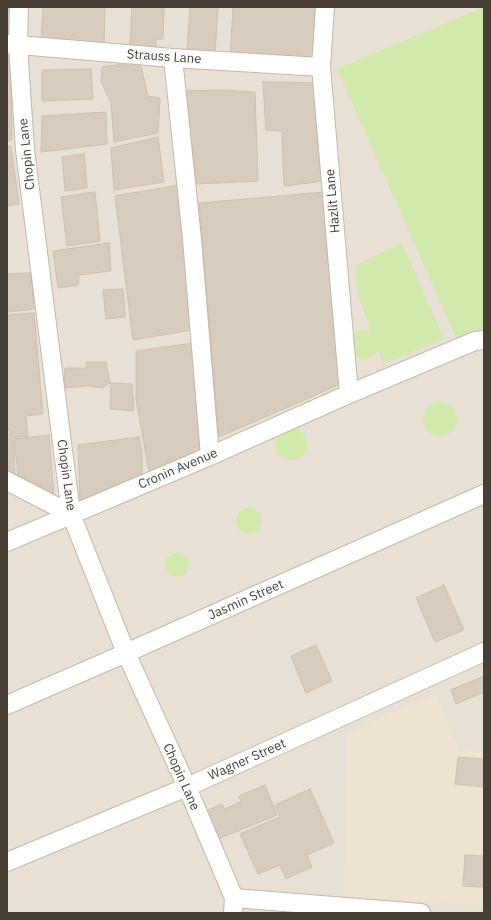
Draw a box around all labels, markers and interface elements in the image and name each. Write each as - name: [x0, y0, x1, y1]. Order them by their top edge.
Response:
- street label: Strauss Lane: [126, 47, 202, 67]
- street label: Chopin Lane: [15, 117, 39, 191]
- street label: Hazlit Lane: [322, 168, 344, 234]
- street label: Chopin Lane: [53, 438, 79, 512]
- street label: Cronin Avenue: [136, 445, 220, 493]
- street label: Jasmin Street: [206, 576, 286, 624]
- street label: Wagner Street: [206, 736, 288, 784]
- street label: Chopin Lane: [159, 741, 203, 813]

